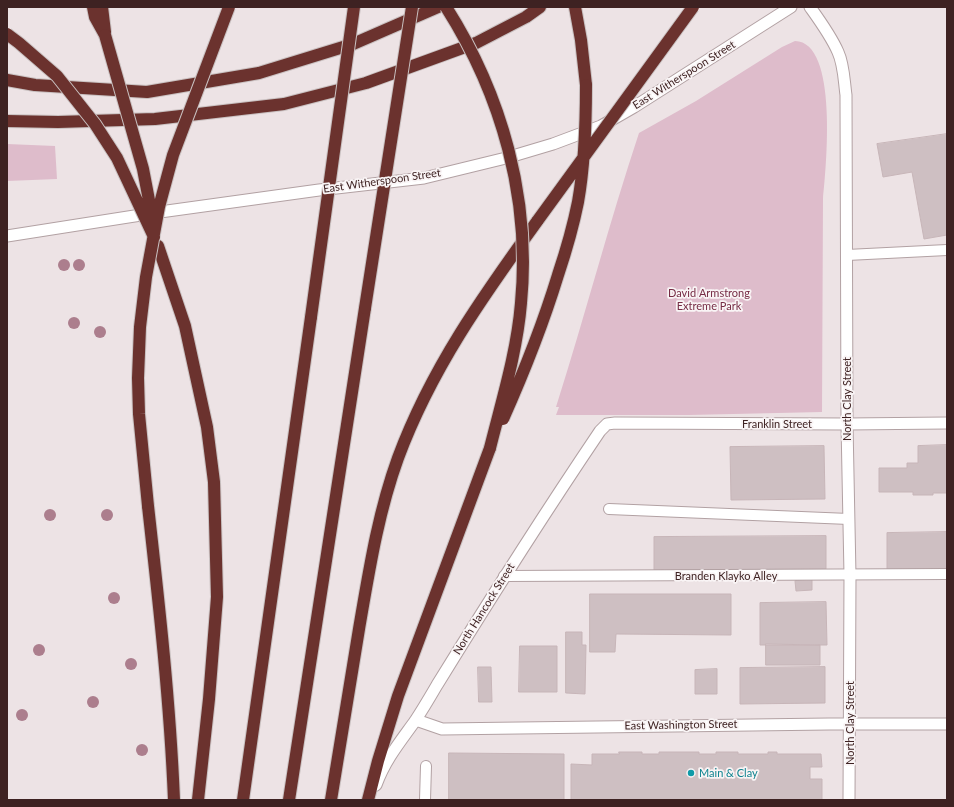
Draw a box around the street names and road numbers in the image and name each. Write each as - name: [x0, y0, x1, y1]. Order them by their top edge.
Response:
- street label: East Witherspoon Street: [630, 38, 738, 112]
- street label: East Witherspoon Street: [322, 166, 442, 196]
- street label: North Clay Street: [840, 357, 854, 441]
- street label: Franklin Street: [742, 417, 812, 431]
- street label: North Hancock Street: [451, 561, 517, 657]
- street label: Branden Klayko Alley: [675, 569, 777, 583]
- street label: North Clay Street: [843, 681, 857, 765]
- street label: East Washington Street: [624, 717, 738, 733]

